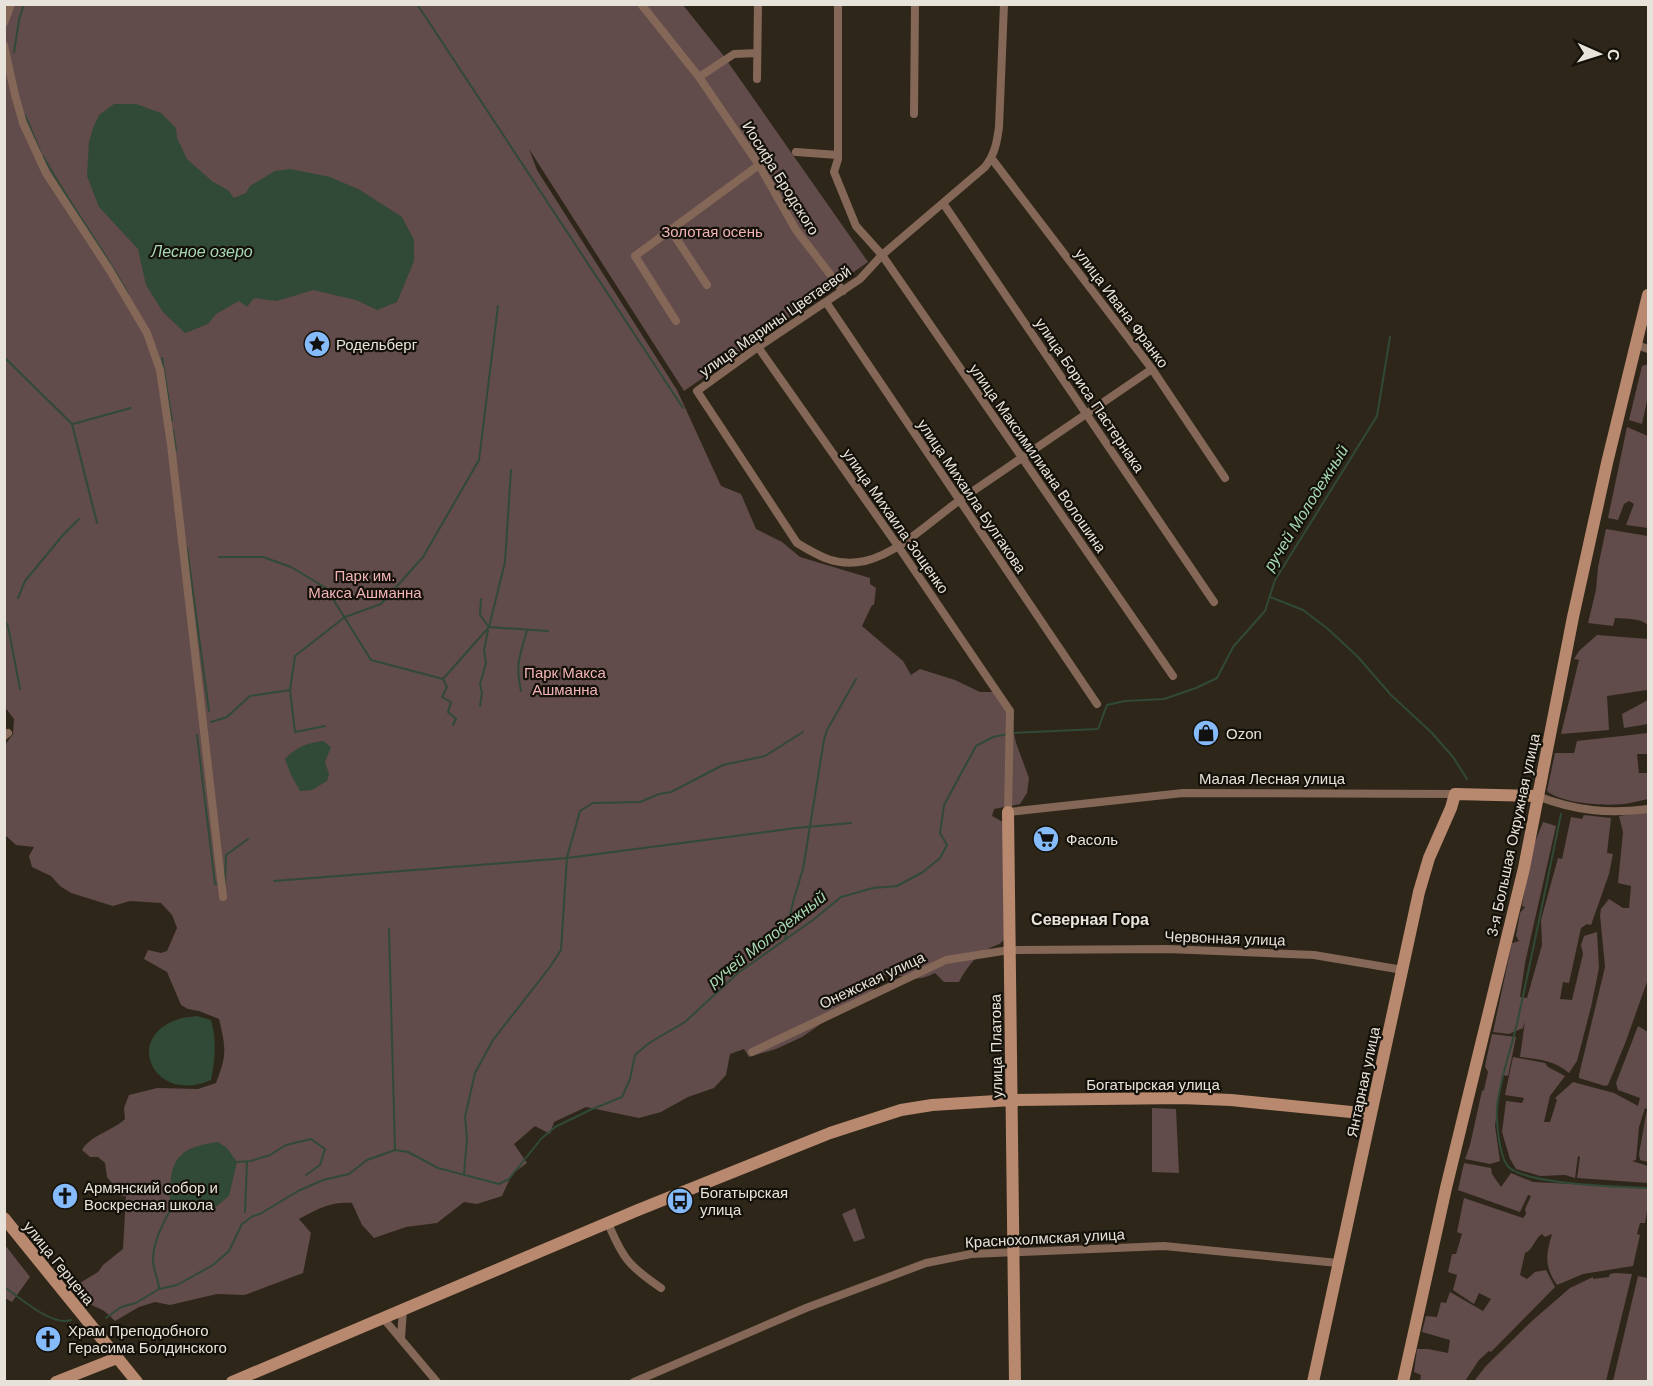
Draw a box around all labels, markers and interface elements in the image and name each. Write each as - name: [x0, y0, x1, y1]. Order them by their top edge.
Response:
- north arrow: [1569, 24, 1629, 84]
- text: С: [1605, 49, 1622, 61]
- street label: Иосифа Бродского: [739, 118, 823, 238]
- park label: Золотая осень: [661, 223, 763, 240]
- water label: Лесное озеро: [150, 243, 253, 260]
- street label: улица Ивана Франко: [1072, 245, 1172, 371]
- street label: улица Марины Цветаевой: [696, 262, 854, 380]
- street label: улица Бориса Пастернака: [1032, 315, 1148, 476]
- place icon: Родельберг: [302, 329, 332, 359]
- place label: Родельберг: [336, 336, 418, 353]
- street label: улица Максимилиана Волошина: [966, 360, 1110, 556]
- street label: улица Михаила Булгакова: [914, 416, 1030, 577]
- water label: ручей Молодежный: [1260, 442, 1352, 575]
- street label: улица Михаила Зощенко: [839, 445, 953, 597]
- park label: Парк им. Макса Ашманна: [308, 567, 422, 601]
- park label: Парк Макса Ашманна: [524, 664, 607, 698]
- shop icon: Ozon: [1191, 718, 1221, 748]
- place label: Ozon: [1226, 725, 1262, 742]
- street label: 3-я Большая Окружная улица: [1483, 731, 1543, 938]
- street label: Малая Лесная улица: [1199, 770, 1346, 787]
- supermarket icon: Фасоль: [1031, 824, 1061, 854]
- place label: Фасоль: [1066, 831, 1118, 848]
- water label: ручей Молодежный: [704, 888, 829, 991]
- district label: Северная Гора: [1031, 911, 1149, 928]
- street label: Червонная улица: [1164, 927, 1287, 949]
- street label: Онежская улица: [817, 948, 928, 1012]
- street label: улица Платова: [987, 993, 1005, 1098]
- street label: Янтарная улица: [1343, 1024, 1383, 1139]
- street label: Богатырская улица: [1086, 1076, 1220, 1093]
- place label: Армянский собор и Воскресная школа: [84, 1179, 218, 1213]
- church icon: Армянский собор и Воскресная школа: [50, 1181, 80, 1211]
- place label: Богатырская улица: [700, 1184, 788, 1218]
- bus stop icon: Богатырская улица: [665, 1186, 695, 1216]
- street label: улица Герцена: [20, 1218, 98, 1309]
- street label: Краснохолмская улица: [965, 1225, 1126, 1251]
- place label: Храм Преподобного Герасима Болдинского: [68, 1322, 227, 1356]
- church icon: Храм Преподобного Герасима Болдинского: [33, 1324, 63, 1354]

